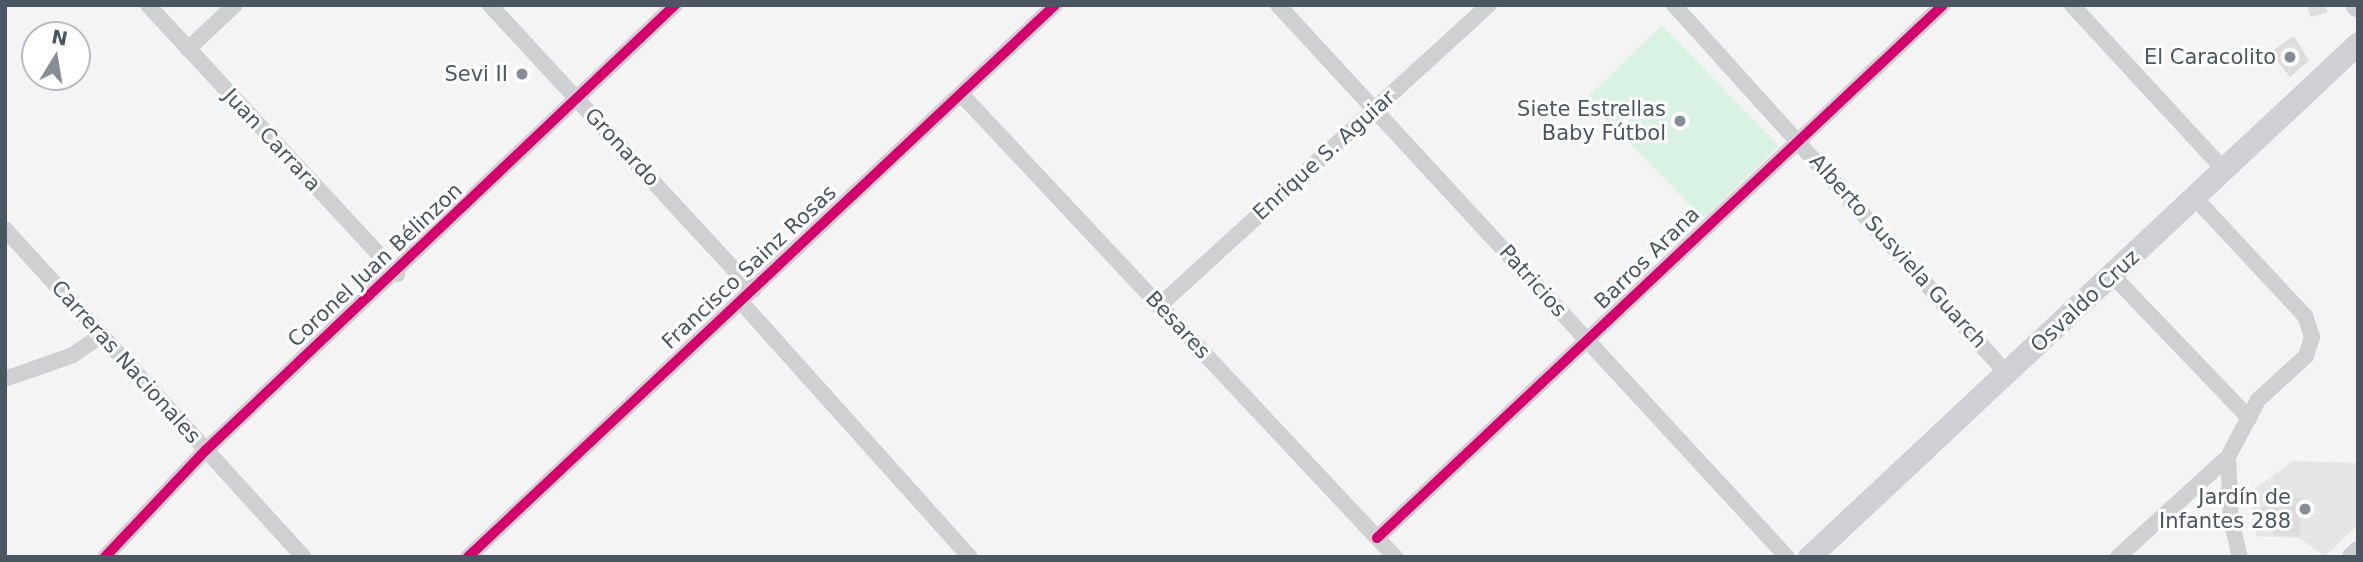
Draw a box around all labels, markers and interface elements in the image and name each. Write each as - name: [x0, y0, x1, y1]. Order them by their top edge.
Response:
- north arrow: [21, 21, 91, 91]
- text: N: [50, 25, 70, 50]
- place label: El Caracolito: [2144, 44, 2276, 70]
- marker: El Caracolito: [2282, 49, 2298, 65]
- place label: Sevi II: [444, 61, 508, 87]
- marker: Sevi II: [514, 66, 530, 82]
- street label: Juan Carrara: [218, 83, 326, 197]
- street label: Enrique S. Aguiar: [1248, 85, 1400, 225]
- place label: Siete Estrellas Baby Fútbol: [1517, 96, 1666, 146]
- street label: Gronardo: [579, 103, 665, 191]
- marker: Siete Estrellas Baby Fútbol: [1672, 113, 1688, 129]
- street label: Alberto Susviela Guarch: [1804, 149, 1992, 353]
- street label: Coronel Juan Bélinzon: [283, 178, 467, 352]
- street label: Francisco Sainz Rosas: [657, 180, 841, 354]
- street label: Barros Arana: [1589, 202, 1705, 314]
- street label: Patricios: [1494, 240, 1572, 322]
- street label: Osvaldo Cruz: [2026, 244, 2144, 358]
- street label: Carreras Nacionales: [46, 275, 206, 449]
- street label: Besares: [1140, 286, 1216, 364]
- place label: Jardín de Infantes 288: [2159, 484, 2291, 534]
- marker: Jardín de Infantes 288: [2297, 501, 2313, 517]

